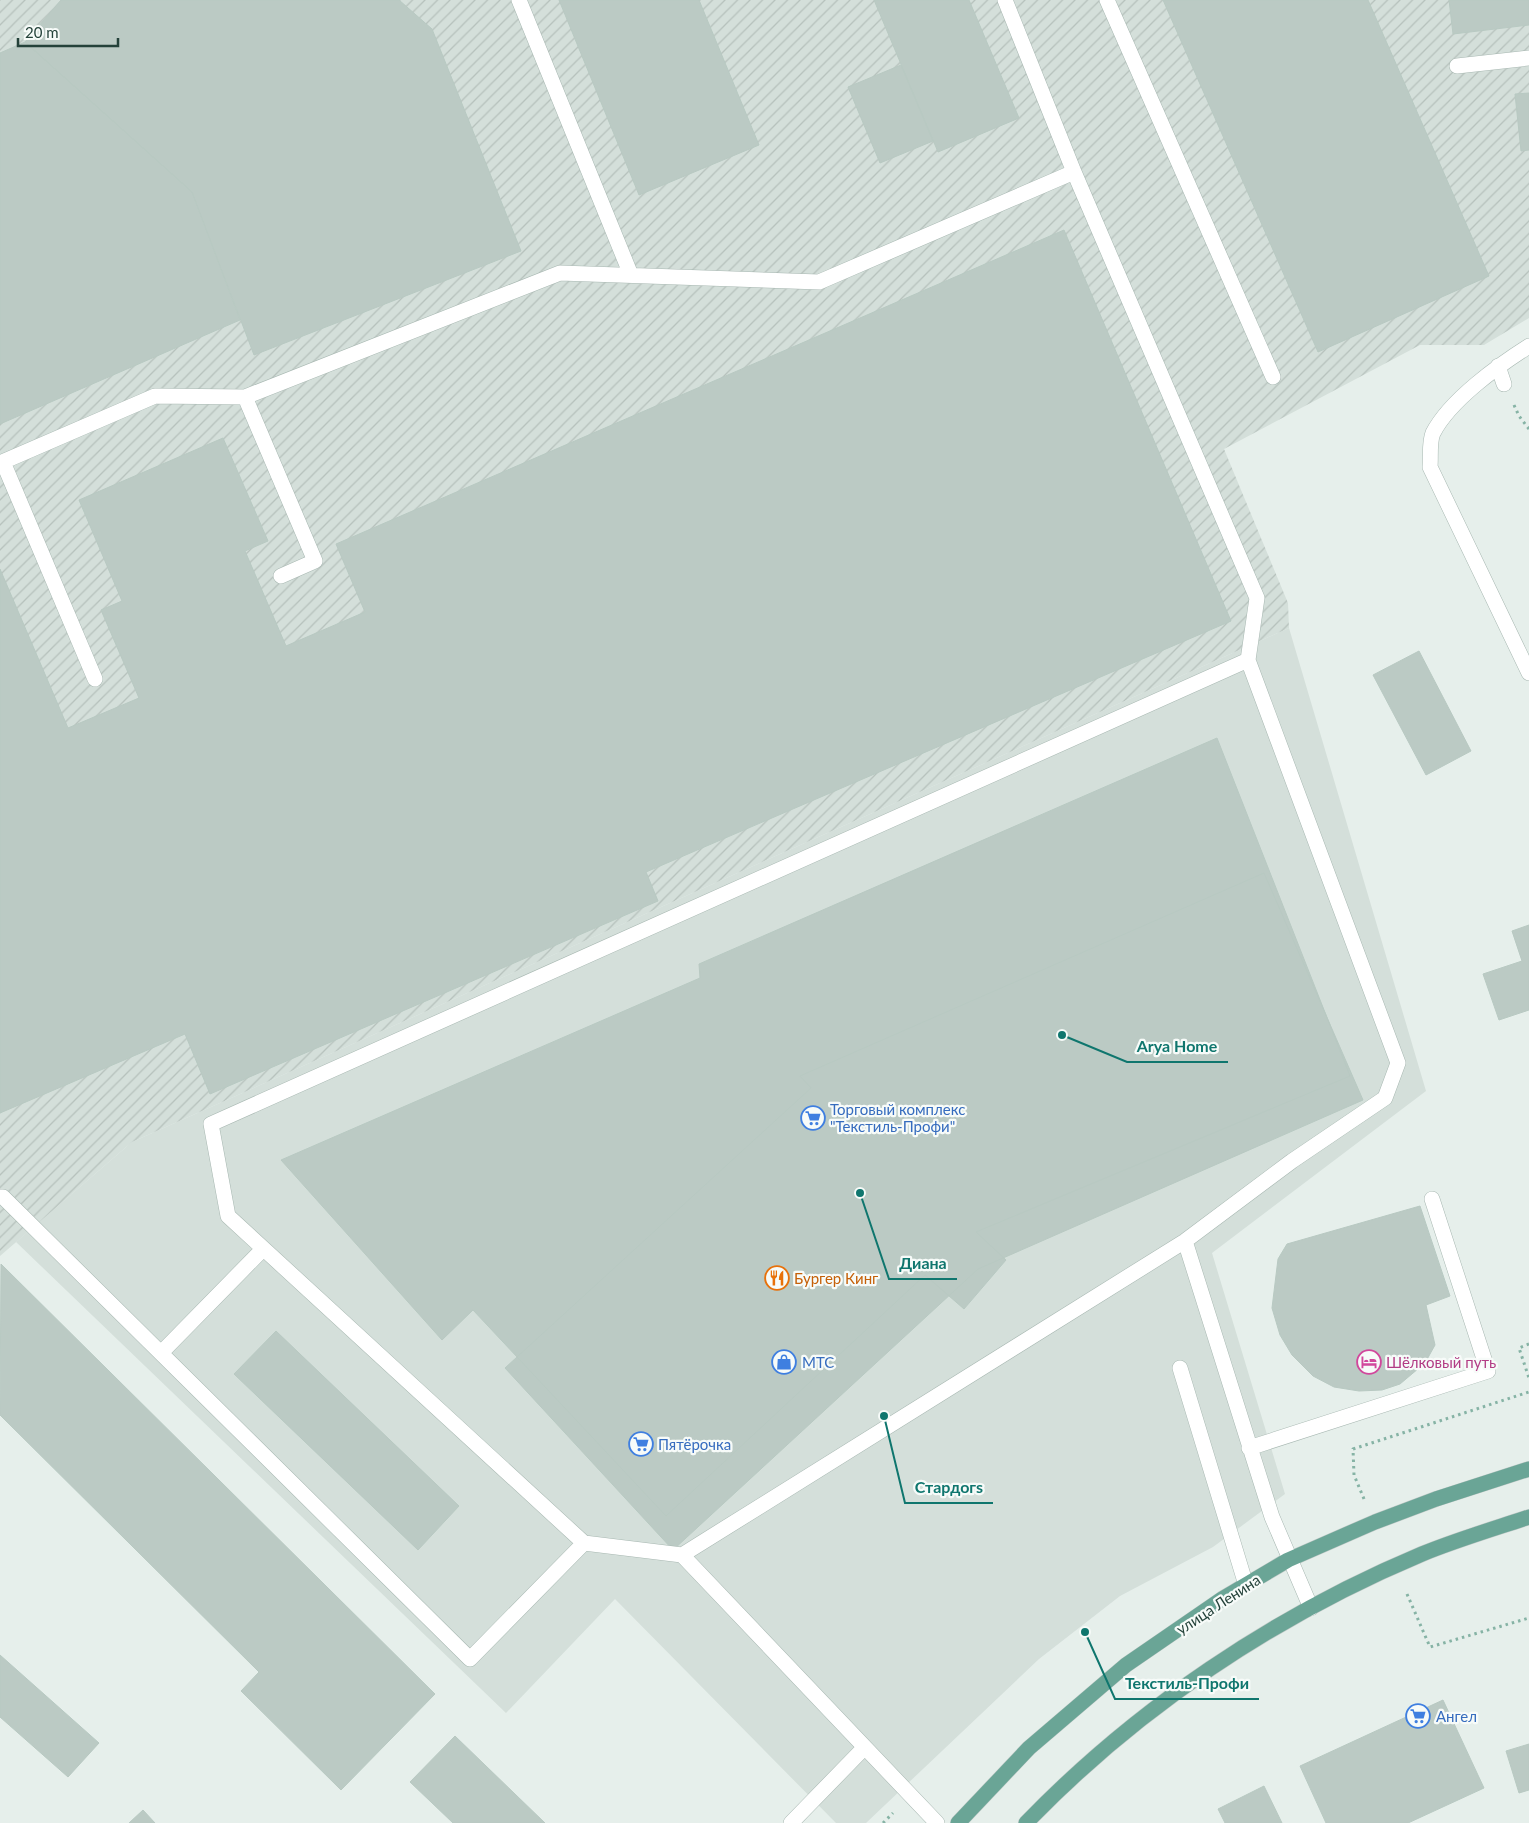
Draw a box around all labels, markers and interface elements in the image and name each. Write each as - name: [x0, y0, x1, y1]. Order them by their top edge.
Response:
- scale bar: [18, 15, 118, 47]
- text: 20 m: [25, 23, 59, 41]
- callout: Arya Home: [1127, 1031, 1228, 1062]
- text: Arya Home: [1136, 1036, 1218, 1055]
- place label: Торговый комплекс "Текстиль-Профи": [830, 1100, 965, 1135]
- supermarket icon: Торговый комплекс "Текстиль-Профи": [800, 1105, 826, 1131]
- callout: Диана: [889, 1248, 957, 1279]
- text: Диана: [899, 1253, 947, 1272]
- restaurant icon: Бургер Кинг: [764, 1265, 790, 1291]
- place label: Бургер Кинг: [794, 1269, 878, 1287]
- shop icon: МТС: [771, 1349, 797, 1375]
- hotel icon: Шёлковый путь: [1356, 1349, 1382, 1375]
- place label: МТС: [802, 1353, 834, 1371]
- place label: Шёлковый путь: [1386, 1353, 1496, 1371]
- supermarket icon: Пятёрочка: [628, 1431, 654, 1457]
- place label: Пятёрочка: [658, 1435, 731, 1453]
- callout: Стардогs: [905, 1472, 993, 1503]
- text: Стардогs: [915, 1477, 983, 1496]
- street label: улица Ленина: [1173, 1570, 1263, 1638]
- callout: Текстиль-Профи: [1115, 1668, 1259, 1699]
- text: Текстиль-Профи: [1125, 1673, 1249, 1692]
- supermarket icon: Ангел: [1405, 1703, 1431, 1729]
- place label: Ангел: [1436, 1707, 1477, 1725]

